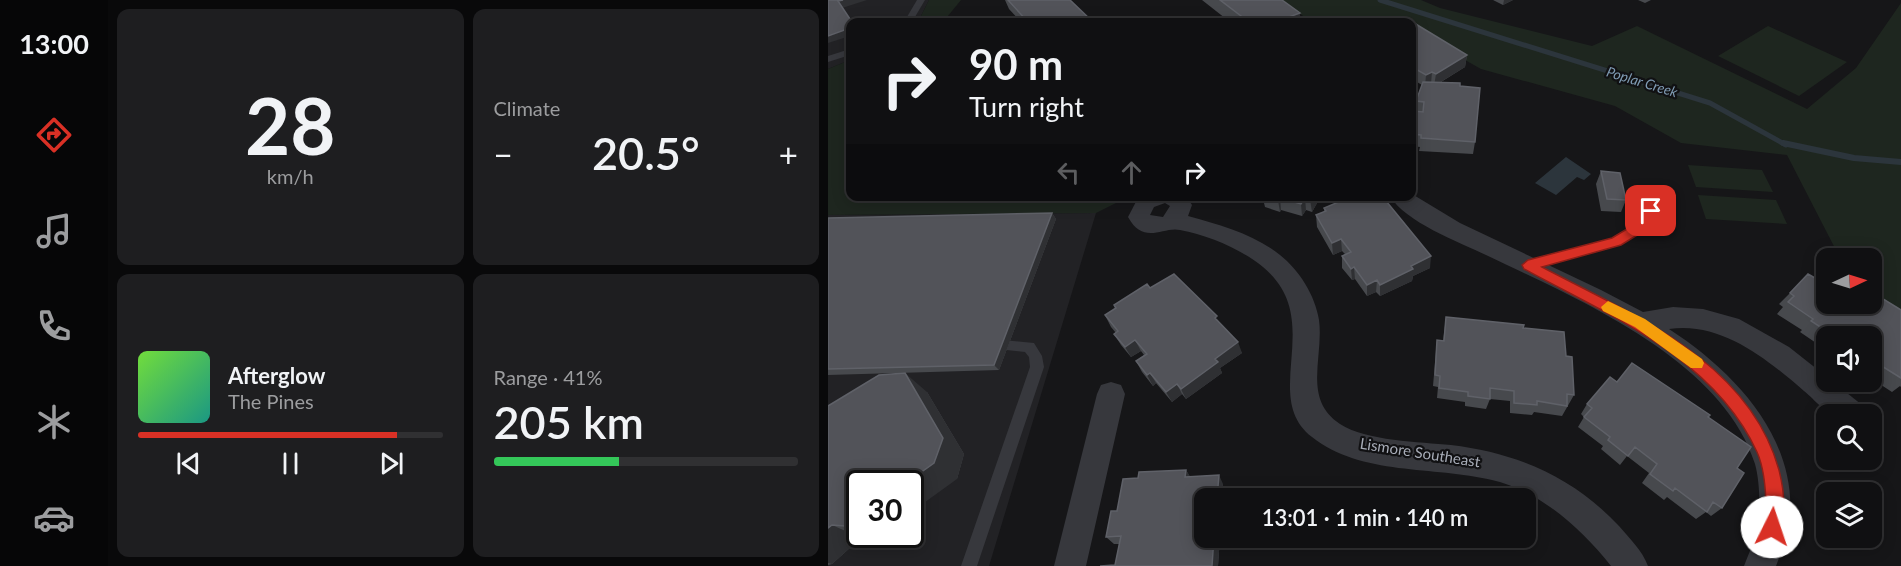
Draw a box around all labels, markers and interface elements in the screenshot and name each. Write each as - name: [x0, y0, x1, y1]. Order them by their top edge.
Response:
- text: 13:00: [19, 27, 89, 60]
- text: 90 m: [969, 39, 1063, 89]
- icon: right: [870, 42, 948, 120]
- water label: Poplar Creek: [1605, 63, 1680, 100]
- text: 28: [245, 78, 335, 172]
- text: Turn right: [969, 90, 1084, 123]
- text: Climate: [494, 96, 560, 120]
- icon: directions: [33, 114, 75, 156]
- text: 20.5°: [592, 126, 700, 180]
- text: −: [494, 134, 513, 174]
- text: +: [779, 134, 798, 174]
- icon: left: [1052, 156, 1085, 189]
- icon: ahead: [1115, 156, 1148, 189]
- icon: right: [1178, 156, 1211, 189]
- text: km/h: [267, 164, 314, 188]
- pin: [1625, 185, 1676, 236]
- icon: arrive: [1634, 194, 1667, 227]
- icon: music: [33, 210, 75, 252]
- north arrow: [1816, 248, 1882, 314]
- map controls: [1816, 248, 1882, 548]
- icon: phone: [33, 305, 75, 347]
- button: sound: [1816, 326, 1882, 392]
- text: Afterglow: [228, 362, 325, 389]
- text: Range · 41%: [494, 365, 602, 389]
- text: The Pines: [228, 389, 314, 413]
- text: 205 km: [494, 395, 644, 449]
- icon: climate: [33, 401, 75, 443]
- button: search: [1816, 404, 1882, 470]
- street label: Lismore Southeast: [1359, 434, 1482, 471]
- icon: previous: [172, 447, 205, 480]
- icon: pause: [274, 447, 307, 480]
- icon: next: [375, 447, 408, 480]
- speed limit sign: 30: [846, 470, 924, 548]
- button: layers: [1816, 482, 1882, 548]
- position arrow: [1740, 495, 1804, 559]
- icon: car: [33, 497, 75, 539]
- text: 13:01 · 1 min · 140 m: [1262, 504, 1468, 531]

